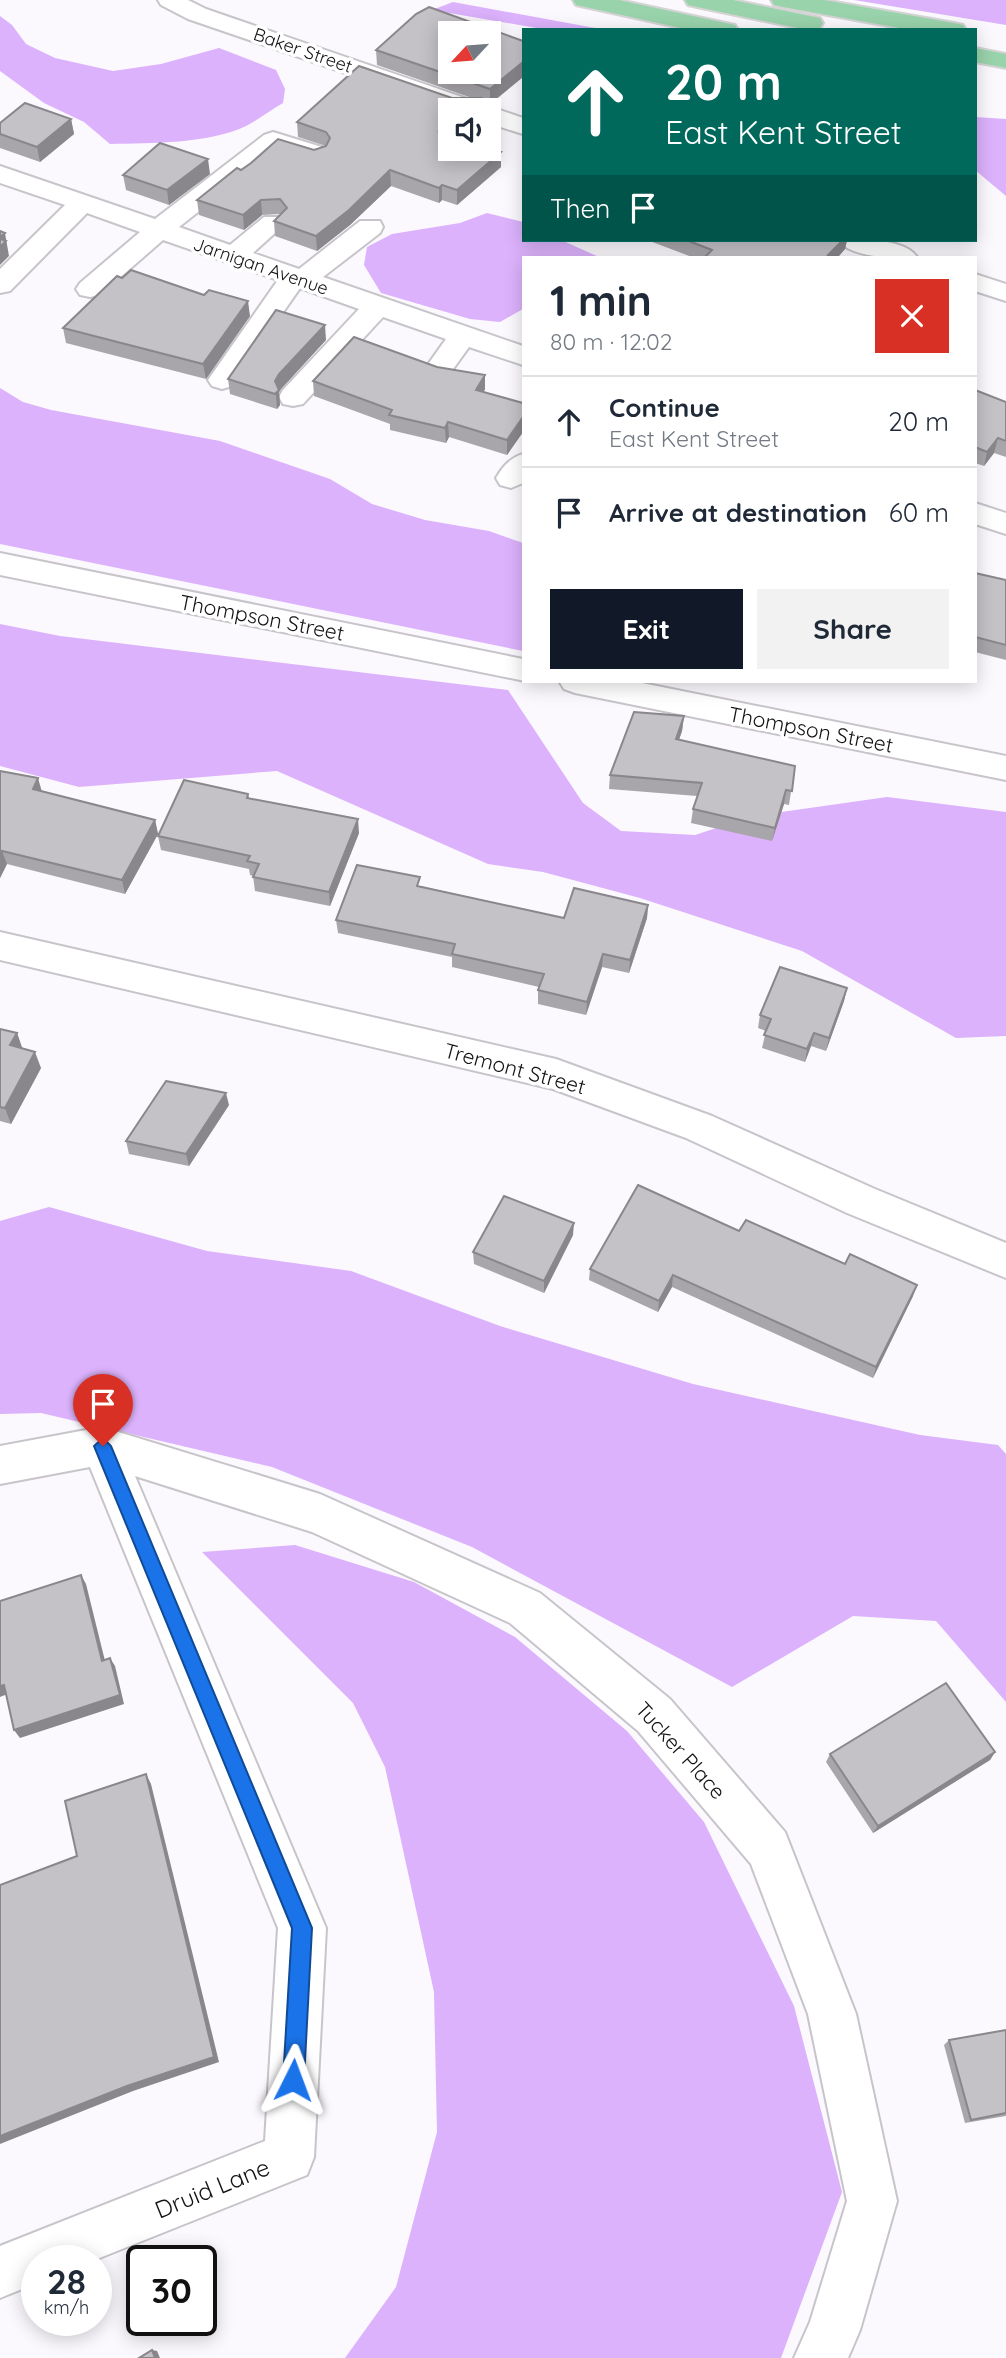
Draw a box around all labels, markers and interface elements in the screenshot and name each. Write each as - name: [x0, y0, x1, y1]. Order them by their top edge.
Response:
- north arrow: [438, 21, 500, 84]
- map controls: [438, 21, 501, 161]
- street label: Baker Street: [251, 22, 355, 78]
- text: 20 m: [665, 51, 782, 112]
- icon: ahead: [550, 56, 641, 147]
- button: sound: [438, 98, 501, 161]
- text: East Kent Street: [665, 112, 902, 152]
- icon: arrive: [624, 189, 662, 227]
- text: Then: [550, 192, 610, 225]
- street label: Jarnigan Avenue: [190, 232, 332, 300]
- text: 1 min: [550, 274, 652, 327]
- button: close: [875, 279, 949, 353]
- text: 80 m · 12:02: [550, 327, 672, 356]
- text: Continue: [609, 391, 720, 424]
- icon: ahead: [550, 403, 588, 441]
- text: 20 m: [888, 405, 949, 438]
- text: East Kent Street: [609, 424, 779, 453]
- icon: arrive: [550, 494, 588, 532]
- text: Arrive at destination: [609, 496, 867, 529]
- text: 60 m: [889, 496, 949, 529]
- street label: Thompson Street: [178, 588, 346, 646]
- button: Exit: [550, 589, 743, 669]
- button: Share: [757, 589, 949, 669]
- street label: Thompson Street: [727, 700, 895, 758]
- street label: Tremont Street: [442, 1037, 588, 1099]
- pin: [73, 1374, 133, 1446]
- icon: arrive: [84, 1385, 122, 1423]
- street label: Tucker Place: [630, 1696, 732, 1804]
- position arrow: [256, 2043, 330, 2117]
- street label: Druid Lane: [150, 2151, 274, 2225]
- speed limit sign: 30: [126, 2245, 217, 2336]
- text: 28: [47, 2259, 86, 2303]
- text: km/h: [44, 2296, 89, 2319]

